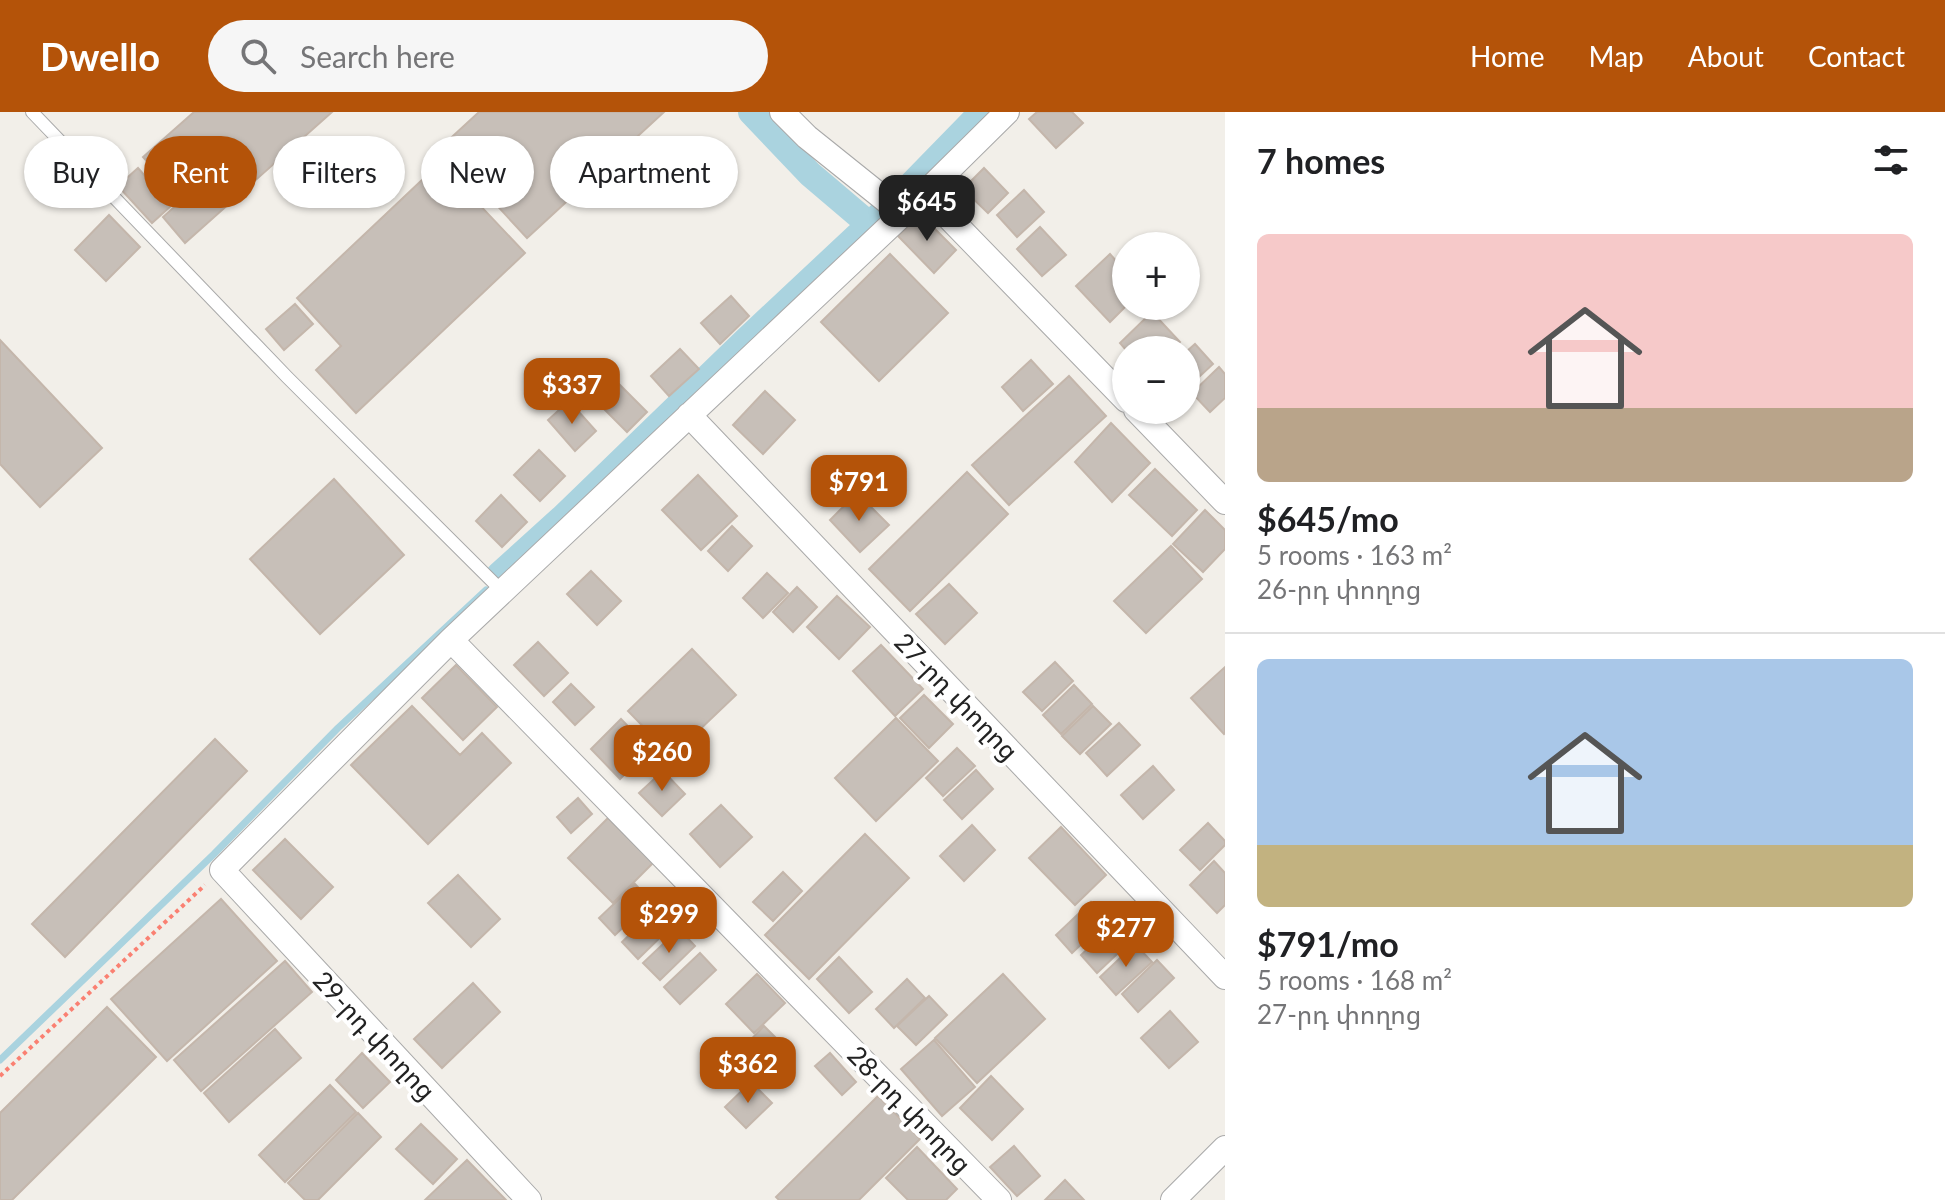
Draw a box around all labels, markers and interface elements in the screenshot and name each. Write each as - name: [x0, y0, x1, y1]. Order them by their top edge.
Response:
- search box: [208, 20, 768, 92]
- text: Dwello: [40, 33, 160, 79]
- icon: search: [236, 34, 280, 78]
- text: Search here: [300, 38, 455, 74]
- text: Home: [1470, 39, 1545, 73]
- text: Map: [1589, 39, 1644, 73]
- text: About: [1688, 39, 1764, 73]
- text: Contact: [1808, 39, 1905, 73]
- chip: Buy: [24, 136, 128, 208]
- chip: Rent: [144, 136, 257, 208]
- chip: Filters: [273, 136, 405, 208]
- chip: New: [421, 136, 534, 208]
- chip: Apartment: [550, 136, 738, 208]
- icon: filters: [1869, 138, 1913, 182]
- text: 7 homes: [1257, 140, 1385, 181]
- pin: $645: [880, 175, 974, 243]
- text: $645: [897, 185, 957, 217]
- map controls: [1112, 232, 1200, 424]
- button: +: [1112, 232, 1200, 320]
- icon: home: [1513, 286, 1657, 430]
- button: −: [1112, 336, 1200, 424]
- pin: $337: [525, 358, 619, 426]
- text: $337: [542, 368, 602, 400]
- pin: $791: [812, 455, 906, 523]
- text: $791: [829, 465, 889, 497]
- text: $645/mo: [1257, 498, 1399, 539]
- text: 5 rooms · 163 m²: [1257, 539, 1452, 571]
- text: 26-րդ փողոց: [1257, 573, 1421, 605]
- street label: 27-րդ փողոց: [888, 626, 1026, 766]
- icon: home: [1513, 711, 1657, 855]
- pin: $260: [615, 725, 709, 793]
- text: $260: [632, 735, 692, 767]
- pin: $299: [622, 887, 716, 955]
- text: $299: [639, 897, 699, 929]
- pin: $277: [1079, 901, 1173, 969]
- text: $277: [1096, 911, 1156, 943]
- text: $791/mo: [1257, 923, 1399, 964]
- street label: 29-րդ փողոց: [307, 964, 443, 1106]
- text: 5 rooms · 168 m²: [1257, 964, 1452, 996]
- text: 27-րդ փողոց: [1257, 998, 1421, 1030]
- pin: $362: [701, 1037, 795, 1105]
- street label: 28-րդ փողոց: [841, 1039, 979, 1179]
- text: $362: [718, 1047, 778, 1079]

